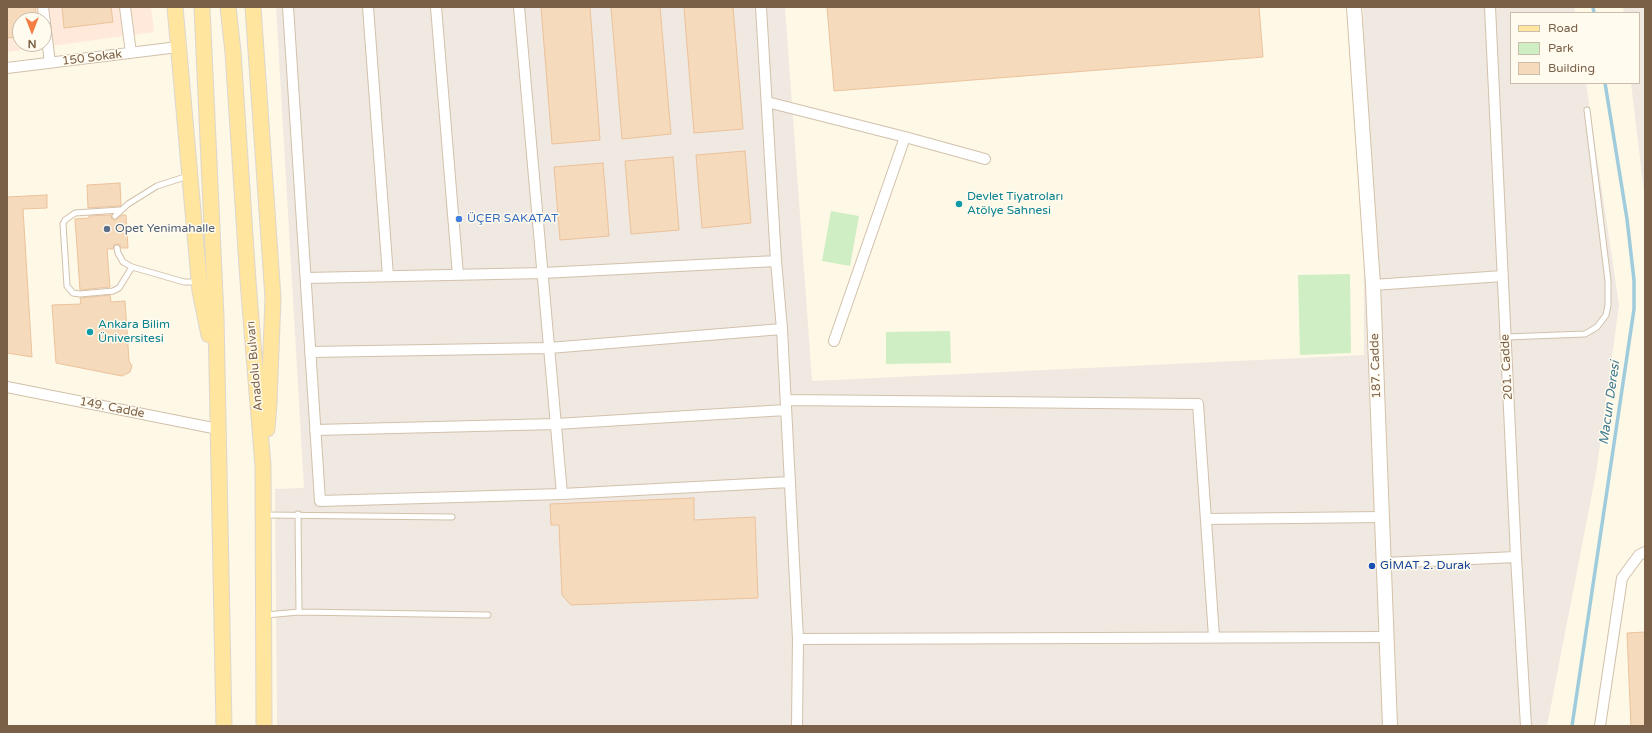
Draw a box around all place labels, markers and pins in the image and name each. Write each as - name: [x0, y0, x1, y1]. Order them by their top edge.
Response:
- place label: Devlet Tiyatroları Atölye Sahnesi: [967, 190, 1063, 218]
- marker: Devlet Tiyatroları Atölye Sahnesi: [954, 199, 964, 209]
- place label: ÜÇER SAKATAT: [467, 212, 558, 226]
- marker: ÜÇER SAKATAT: [454, 214, 464, 224]
- place label: Opet Yenimahalle: [115, 222, 215, 236]
- marker: Opet Yenimahalle: [102, 224, 112, 234]
- place label: Ankara Bilim Üniversitesi: [98, 318, 170, 346]
- marker: Ankara Bilim Üniversitesi: [85, 327, 95, 337]
- place label: GİMAT 2. Durak: [1380, 559, 1471, 573]
- marker: GİMAT 2. Durak: [1367, 561, 1377, 571]

